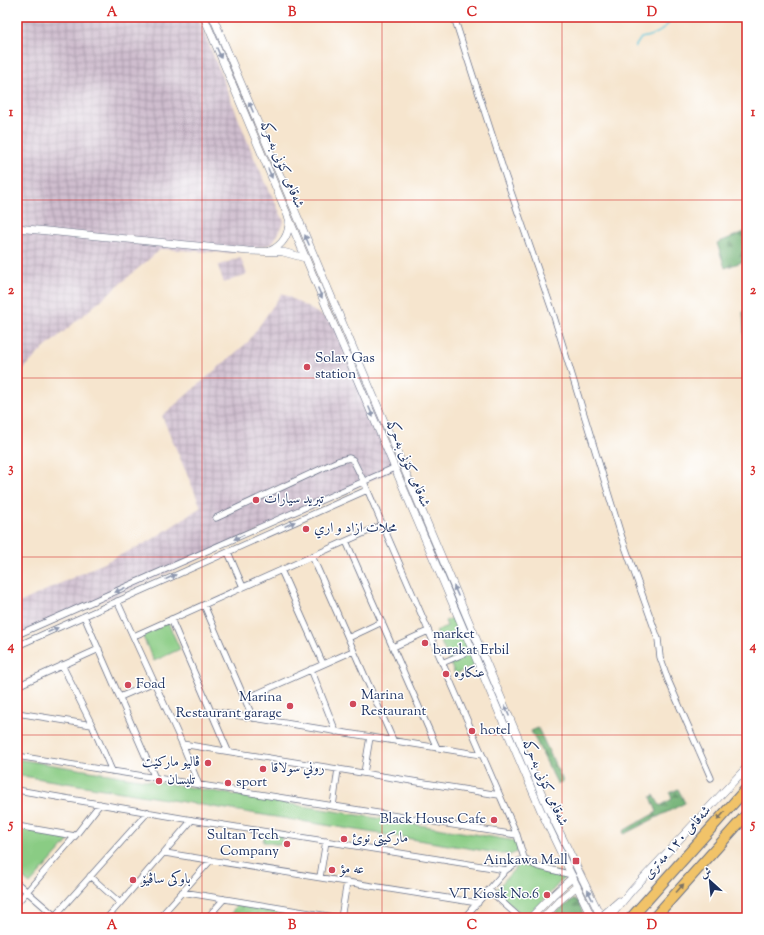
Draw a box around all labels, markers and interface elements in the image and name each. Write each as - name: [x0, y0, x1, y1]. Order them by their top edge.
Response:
- text: A: [107, 4, 118, 22]
- text: B: [288, 4, 297, 22]
- text: C: [467, 4, 477, 22]
- text: D: [647, 4, 657, 22]
- one-way arrow: [216, 47, 222, 58]
- one-way arrow: [248, 101, 255, 113]
- text: 1: [9, 104, 14, 122]
- text: 1: [751, 104, 756, 122]
- street label: شەقامی کۆنی بەحرکە: [254, 118, 308, 212]
- one-way arrow: [267, 167, 273, 179]
- one-way arrow: [304, 234, 310, 245]
- text: 2: [8, 282, 15, 300]
- text: 2: [750, 282, 757, 300]
- one-way arrow: [317, 287, 323, 298]
- place label: Solav Gas station: [315, 349, 375, 385]
- marker: Solav Gas station: [302, 362, 312, 372]
- one-way arrow: [368, 407, 374, 419]
- street label: شەقامی کۆنی بەحرکە: [380, 417, 434, 511]
- text: 3: [8, 460, 14, 478]
- text: 3: [750, 460, 756, 478]
- place label: تبريد سيارات: [264, 490, 324, 510]
- marker: تبريد سيارات: [251, 495, 261, 505]
- place label: محلات ازاد و اري: [314, 519, 397, 539]
- one-way arrow: [284, 521, 296, 527]
- marker: محلات ازاد و اري: [301, 524, 311, 534]
- one-way arrow: [233, 534, 244, 540]
- one-way arrow: [166, 574, 177, 580]
- one-way arrow: [453, 585, 459, 597]
- one-way arrow: [113, 587, 125, 593]
- place label: market barakat Erbil: [433, 625, 510, 661]
- one-way arrow: [47, 627, 58, 633]
- text: 4: [7, 638, 15, 656]
- marker: market barakat Erbil: [420, 638, 430, 648]
- text: 4: [749, 638, 757, 656]
- place label: عنكاوه: [454, 664, 485, 684]
- marker: عنكاوه: [441, 669, 451, 679]
- place label: Foad: [136, 675, 165, 695]
- marker: Foad: [123, 680, 133, 690]
- place label: Marina Restaurant: [361, 686, 427, 722]
- place label: Marina Restaurant garage: [176, 688, 283, 724]
- marker: Marina Restaurant: [348, 699, 358, 709]
- marker: Marina Restaurant garage: [285, 701, 295, 711]
- one-way arrow: [504, 705, 510, 717]
- place label: hotel: [480, 721, 511, 741]
- marker: hotel: [467, 726, 477, 736]
- street label: شەقامی کۆنی بەحرکە: [516, 736, 572, 830]
- place label: ڤالیو مارکێت: [142, 753, 200, 773]
- marker: ڤالیو مارکێت: [203, 758, 213, 768]
- place label: روني سولاقا: [271, 759, 325, 779]
- marker: روني سولاقا: [258, 764, 268, 774]
- place label: تليسان: [167, 771, 195, 791]
- place label: sport: [236, 773, 267, 793]
- marker: تليسان: [154, 776, 164, 786]
- marker: sport: [223, 778, 233, 788]
- street label: شەقامی ١٢٠ مەتری: [641, 803, 715, 883]
- place label: Black House Cafe: [380, 810, 486, 830]
- one-way arrow: [716, 811, 725, 822]
- marker: Black House Cafe: [489, 815, 499, 825]
- text: 5: [8, 816, 14, 834]
- text: 5: [750, 816, 756, 834]
- place label: Sultan Tech Company: [207, 826, 279, 862]
- place label: مارکیتی نوئ: [352, 829, 408, 849]
- marker: مارکیتی نوئ: [339, 834, 349, 844]
- marker: Sultan Tech Company: [282, 839, 292, 849]
- place label: Ainkawa Mall: [483, 851, 568, 871]
- marker: Ainkawa Mall: [571, 856, 581, 866]
- place label: عه مؤ: [338, 860, 364, 880]
- north arrow: [690, 861, 730, 901]
- marker: عه مؤ: [327, 865, 337, 875]
- place label: باوکی ساڤیۆ: [139, 869, 191, 890]
- marker: باوکی ساڤیۆ: [128, 875, 138, 885]
- one-way arrow: [675, 883, 684, 894]
- place label: VT Kiosk No.6: [449, 885, 539, 905]
- one-way arrow: [587, 889, 593, 900]
- marker: VT Kiosk No.6: [542, 890, 552, 900]
- text: A: [107, 917, 118, 935]
- text: B: [288, 917, 297, 935]
- text: C: [467, 917, 477, 935]
- text: D: [647, 917, 657, 935]

